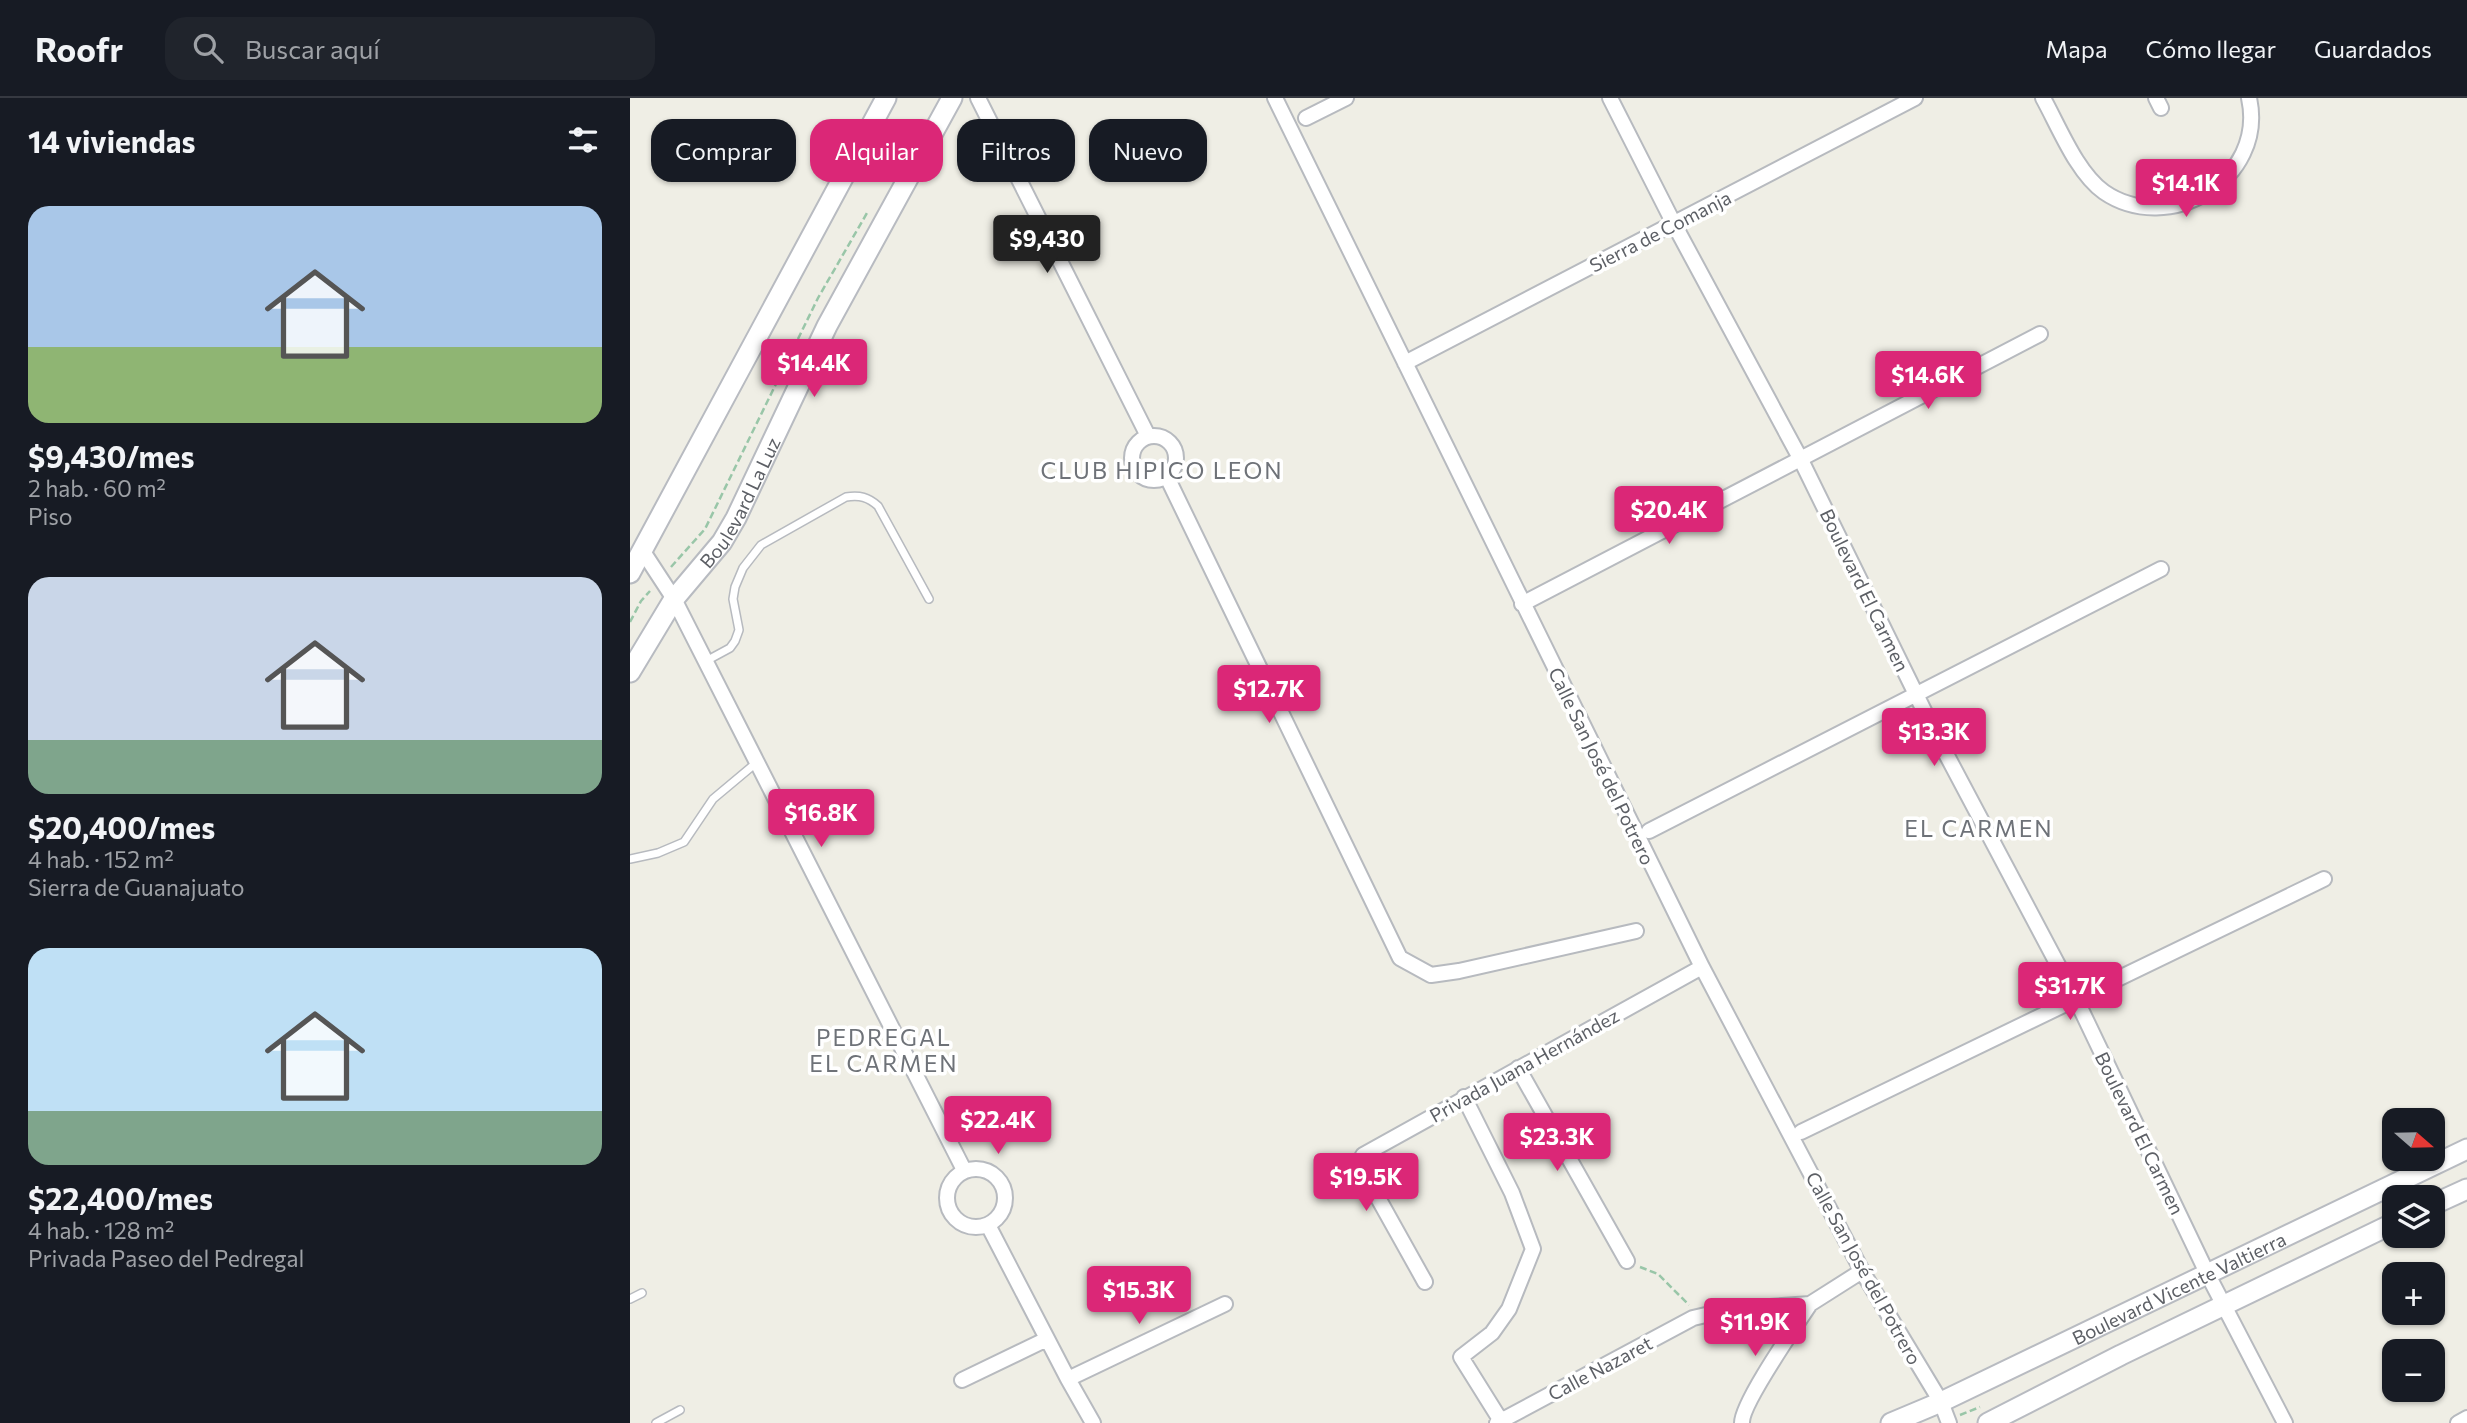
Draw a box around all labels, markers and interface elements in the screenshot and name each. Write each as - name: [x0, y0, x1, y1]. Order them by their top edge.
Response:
- search box: [165, 17, 655, 80]
- text: Roofr: [35, 28, 123, 69]
- icon: search: [189, 29, 227, 67]
- text: Buscar aquí: [245, 33, 380, 64]
- text: Mapa: [2045, 34, 2108, 63]
- text: Cómo llegar: [2146, 34, 2276, 63]
- text: Guardados: [2314, 34, 2432, 63]
- chip: Comprar: [651, 119, 796, 182]
- chip: Alquilar: [810, 119, 943, 182]
- chip: Filtros: [957, 119, 1075, 182]
- chip: Nuevo: [1089, 119, 1207, 182]
- icon: filters: [564, 121, 602, 159]
- text: 14 viviendas: [28, 122, 196, 159]
- pin: $14.1K: [2129, 159, 2243, 219]
- text: $14.1K: [2152, 168, 2220, 196]
- street label: Sierra de Comanja: [1585, 185, 1735, 277]
- pin: $9,430: [990, 216, 1104, 275]
- text: $9,430: [1009, 224, 1085, 252]
- icon: home: [252, 251, 378, 377]
- pin: $14.4K: [757, 340, 871, 399]
- text: $14.4K: [777, 348, 851, 376]
- pin: $14.6K: [1871, 352, 1985, 411]
- text: $14.6K: [1891, 360, 1965, 388]
- street label: Boulevard La Luz: [694, 433, 784, 572]
- text: $9,430/mes: [28, 437, 194, 474]
- district label: CLUB HIPICO LEON: [1040, 456, 1284, 484]
- text: 2 hab. · 60 m²: [28, 474, 166, 502]
- pin: $20.4K: [1612, 486, 1726, 546]
- text: $20.4K: [1630, 495, 1708, 523]
- text: Piso: [28, 502, 73, 530]
- street label: Boulevard El Carmen: [1816, 505, 1914, 675]
- icon: home: [252, 622, 378, 748]
- street label: Calle San José del Potrero: [1544, 664, 1660, 868]
- pin: $12.7K: [1212, 666, 1326, 725]
- text: $12.7K: [1233, 674, 1305, 702]
- pin: $13.3K: [1877, 708, 1991, 768]
- text: $13.3K: [1898, 717, 1970, 745]
- pin: $16.8K: [764, 790, 878, 849]
- text: $16.8K: [784, 798, 858, 826]
- text: $20,400/mes: [28, 808, 215, 845]
- district label: EL CARMEN: [1904, 814, 2054, 842]
- text: 4 hab. · 152 m²: [28, 845, 174, 873]
- text: Sierra de Guanajuato: [28, 873, 245, 901]
- pin: $31.7K: [2013, 962, 2127, 1022]
- text: $31.7K: [2034, 971, 2106, 999]
- icon: home: [252, 993, 378, 1119]
- street label: Privada Juana Hernández: [1425, 1003, 1623, 1127]
- district label: PEDREGAL EL CARMEN: [809, 1023, 959, 1077]
- street label: Boulevard El Carmen: [2091, 1048, 2189, 1218]
- pin: $22.4K: [941, 1096, 1055, 1156]
- text: $22.4K: [960, 1105, 1036, 1133]
- north arrow: [2382, 1108, 2445, 1171]
- map controls: [2382, 1108, 2445, 1402]
- pin: $23.3K: [1500, 1114, 1614, 1173]
- text: $23.3K: [1520, 1122, 1594, 1150]
- pin: $19.5K: [1309, 1154, 1423, 1213]
- text: $19.5K: [1329, 1162, 1403, 1190]
- street label: Calle San José del Potrero: [1801, 1168, 1927, 1368]
- text: $22,400/mes: [28, 1179, 213, 1216]
- button: layers: [2382, 1185, 2445, 1248]
- text: 4 hab. · 128 m²: [28, 1216, 174, 1244]
- street label: Boulevard Vicente Valtierra: [2068, 1227, 2289, 1349]
- text: Privada Paseo del Pedregal: [28, 1244, 304, 1272]
- button: +: [2382, 1262, 2445, 1325]
- pin: $15.3K: [1082, 1266, 1196, 1326]
- text: $15.3K: [1103, 1275, 1175, 1303]
- pin: $11.9K: [1698, 1298, 1812, 1358]
- text: $11.9K: [1720, 1307, 1790, 1335]
- street label: Calle Nazaret: [1544, 1331, 1656, 1405]
- button: −: [2382, 1339, 2445, 1402]

